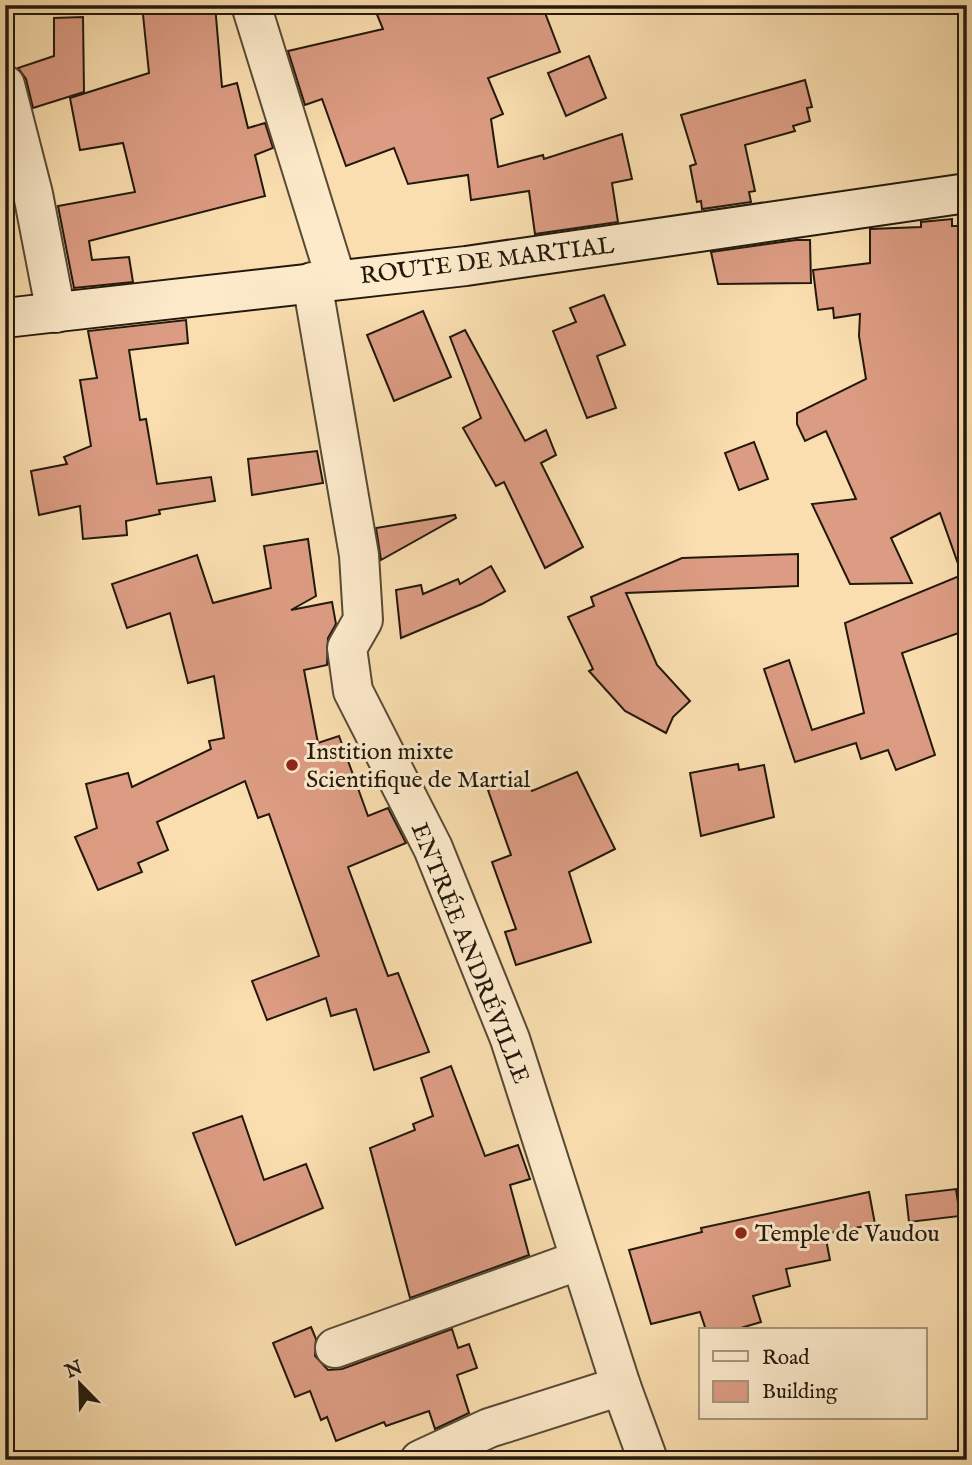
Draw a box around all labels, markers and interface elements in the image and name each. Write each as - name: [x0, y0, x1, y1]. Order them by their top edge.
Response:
- street label: ROUTE DE MARTIAL: [358, 230, 617, 292]
- place label: Instition mixte Scientifique de Martial: [306, 737, 531, 796]
- marker: Instition mixte Scientifique de Martial: [284, 757, 300, 773]
- street label: ENTRÉE ANDRÉVILLE: [403, 819, 536, 1089]
- place label: Temple de Vaudou: [755, 1219, 940, 1250]
- marker: Temple de Vaudou: [733, 1225, 749, 1241]
- legend: [699, 1328, 926, 1420]
- text: Road: [762, 1345, 810, 1372]
- north arrow: [46, 1350, 116, 1420]
- text: N: [61, 1356, 87, 1385]
- text: Building: [762, 1379, 838, 1406]

